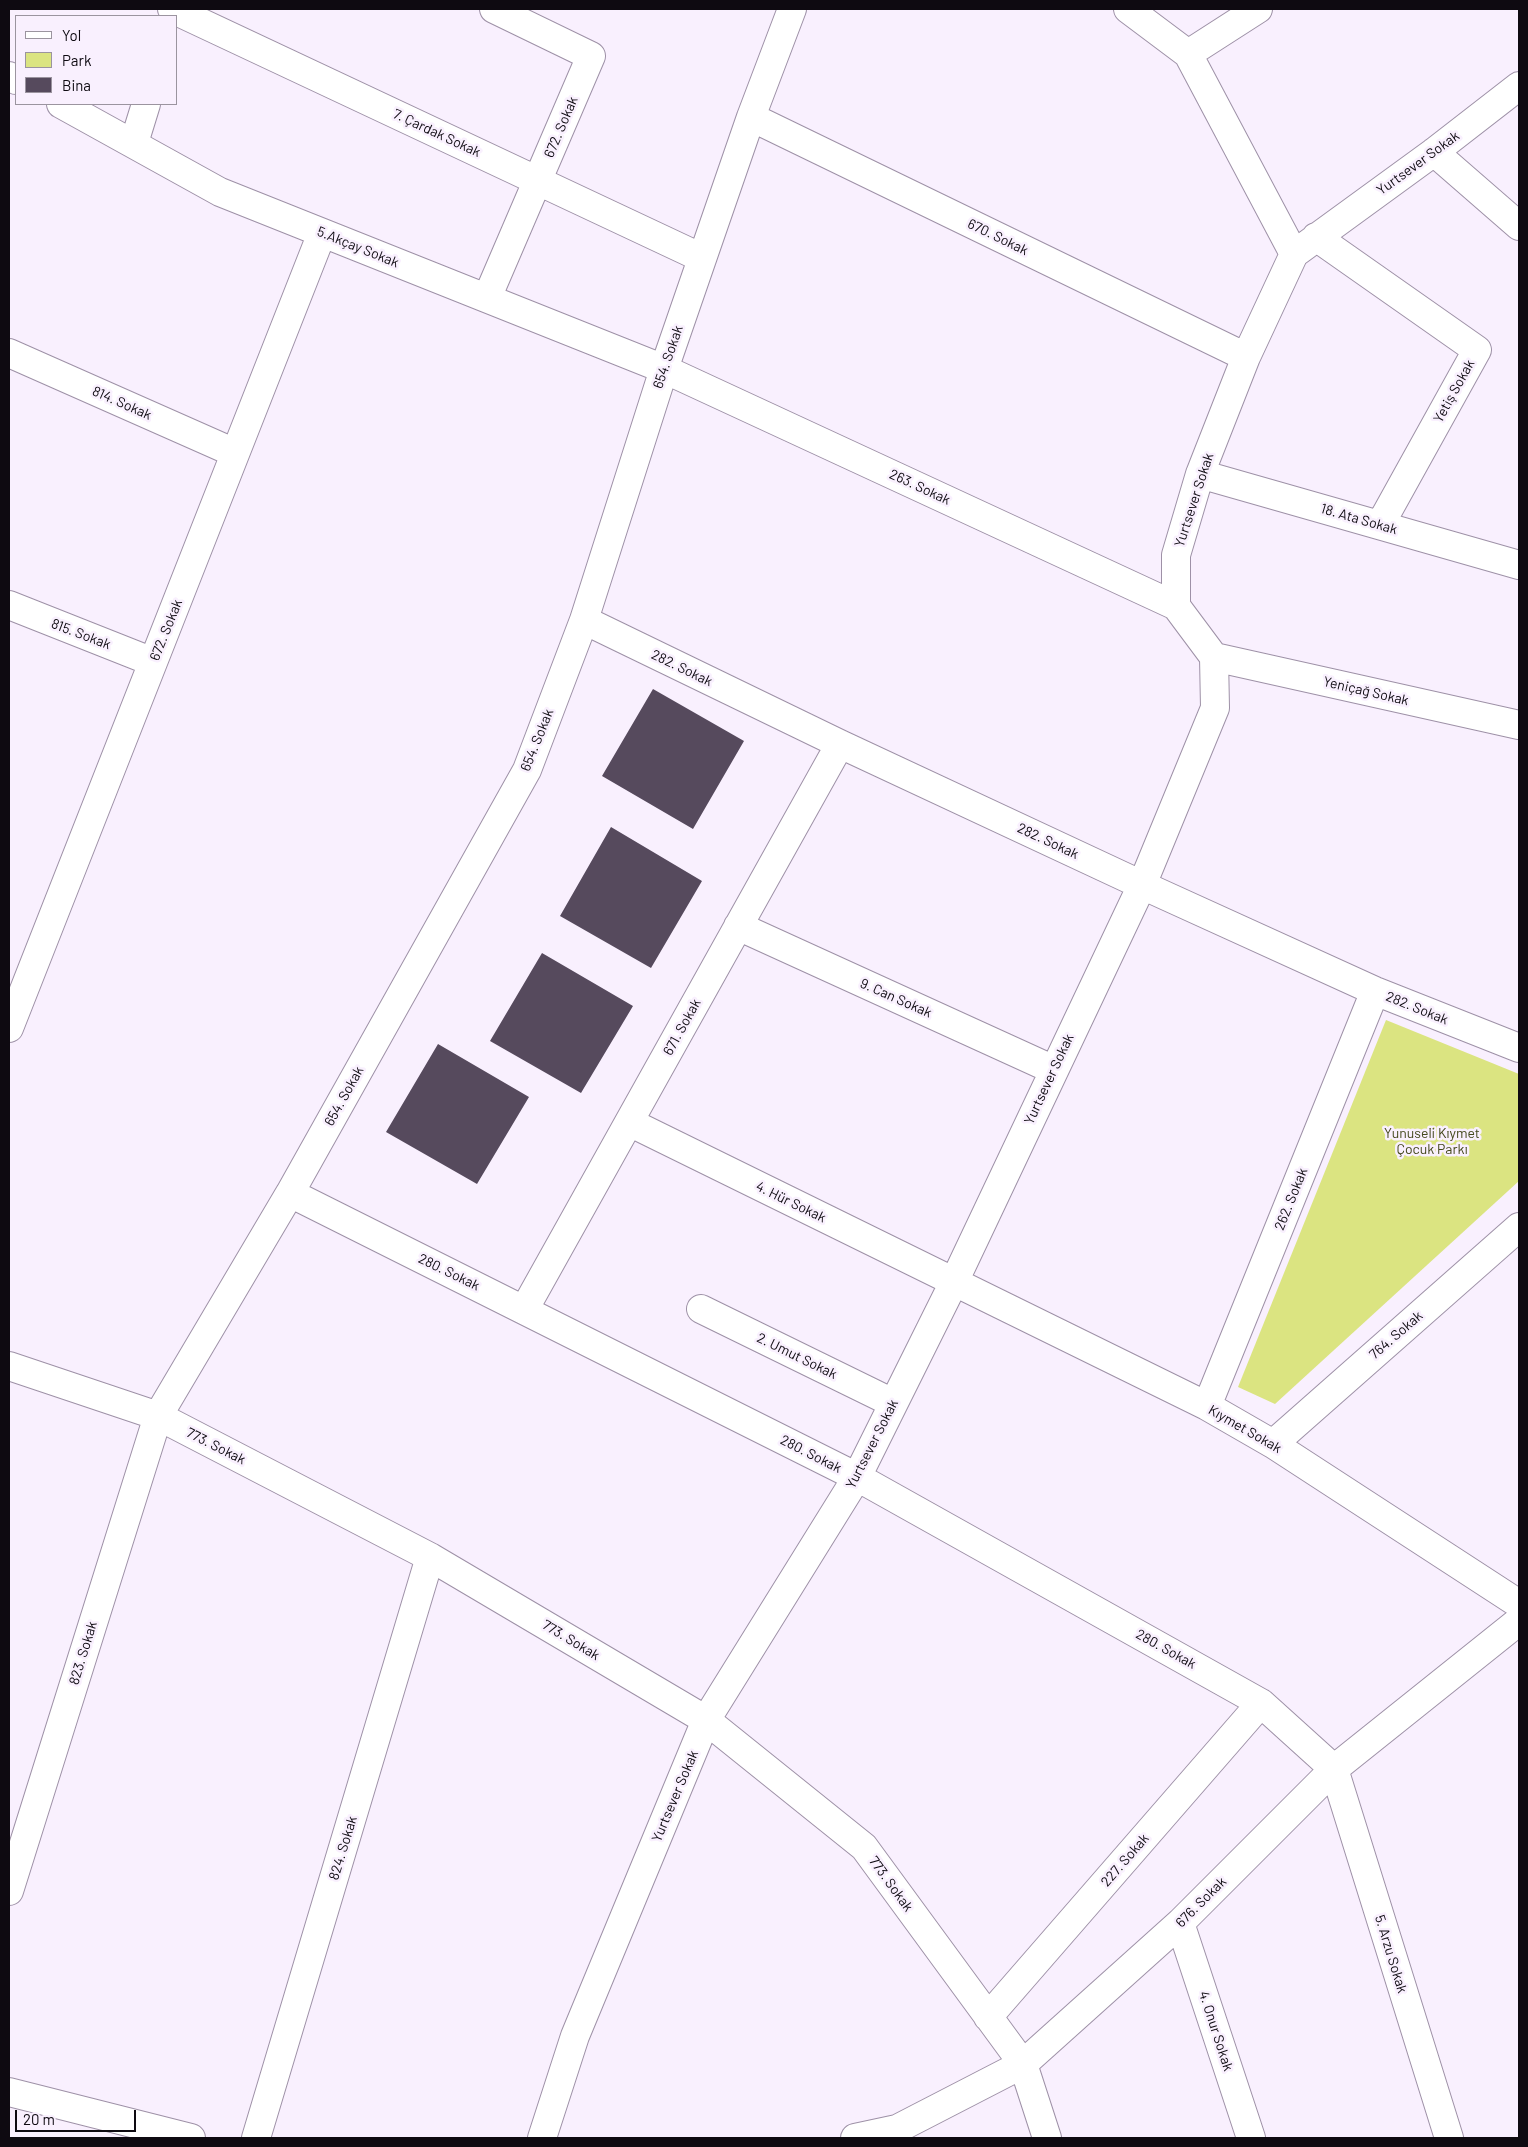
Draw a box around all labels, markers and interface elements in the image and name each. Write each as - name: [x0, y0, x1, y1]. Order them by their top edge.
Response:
- legend: [15, 15, 178, 105]
- text: Yol: [62, 26, 81, 44]
- text: Park: [62, 51, 91, 69]
- text: Bina: [62, 76, 91, 94]
- street label: 672. Sokak: [541, 94, 581, 160]
- street label: 7. Çardak Sokak: [391, 105, 483, 161]
- street label: Yurtsever Sokak: [1373, 127, 1463, 199]
- street label: 670. Sokak: [965, 215, 1031, 259]
- street label: 5.Akçay Sokak: [315, 223, 401, 271]
- street label: 654. Sokak: [649, 323, 687, 391]
- street label: Yetiş Sokak: [1430, 357, 1478, 425]
- street label: 814. Sokak: [90, 382, 154, 424]
- street label: Yurtsever Sokak: [1171, 451, 1217, 549]
- street label: 263. Sokak: [887, 466, 953, 508]
- street label: 18. Ata Sokak: [1319, 500, 1399, 538]
- street label: 672. Sokak: [146, 597, 186, 663]
- street label: 815. Sokak: [49, 615, 113, 653]
- street label: 282. Sokak: [649, 646, 715, 690]
- street label: Yeniçağ Sokak: [1322, 673, 1410, 709]
- street label: 654. Sokak: [517, 706, 557, 774]
- street label: 282. Sokak: [1015, 819, 1081, 863]
- street label: 9. Can Sokak: [858, 975, 934, 1021]
- street label: 282. Sokak: [1383, 988, 1451, 1028]
- street label: 671. Sokak: [660, 996, 704, 1058]
- street label: Yurtsever Sokak: [1021, 1031, 1077, 1127]
- street label: 654. Sokak: [321, 1063, 367, 1129]
- park label: Yunuseli Kıymet Çocuk Parkı: [1384, 1125, 1480, 1158]
- street label: 262. Sokak: [1271, 1165, 1311, 1233]
- street label: 4. Hür Sokak: [753, 1178, 829, 1226]
- street label: 280. Sokak: [416, 1250, 482, 1294]
- street label: 764. Sokak: [1366, 1307, 1426, 1363]
- street label: 2. Umut Sokak: [754, 1329, 840, 1383]
- street label: Yurtsever Sokak: [842, 1396, 902, 1492]
- street label: Kıymet Sokak: [1205, 1401, 1285, 1457]
- street label: 773. Sokak: [184, 1424, 248, 1468]
- street label: 280. Sokak: [778, 1431, 844, 1477]
- street label: 773. Sokak: [539, 1616, 603, 1664]
- street label: 823. Sokak: [65, 1619, 101, 1687]
- street label: 280. Sokak: [1133, 1626, 1199, 1672]
- street label: Yurtsever Sokak: [648, 1748, 702, 1844]
- street label: 824. Sokak: [325, 1814, 361, 1882]
- street label: 227. Sokak: [1097, 1830, 1153, 1890]
- street label: 773. Sokak: [865, 1853, 917, 1915]
- street label: 676. Sokak: [1172, 1873, 1230, 1931]
- street label: 5. Arzu Sokak: [1371, 1913, 1411, 1995]
- street label: 4. Onur Sokak: [1195, 1989, 1237, 2073]
- scale bar: [18, 2100, 139, 2132]
- text: 20 m: [23, 2110, 55, 2128]

